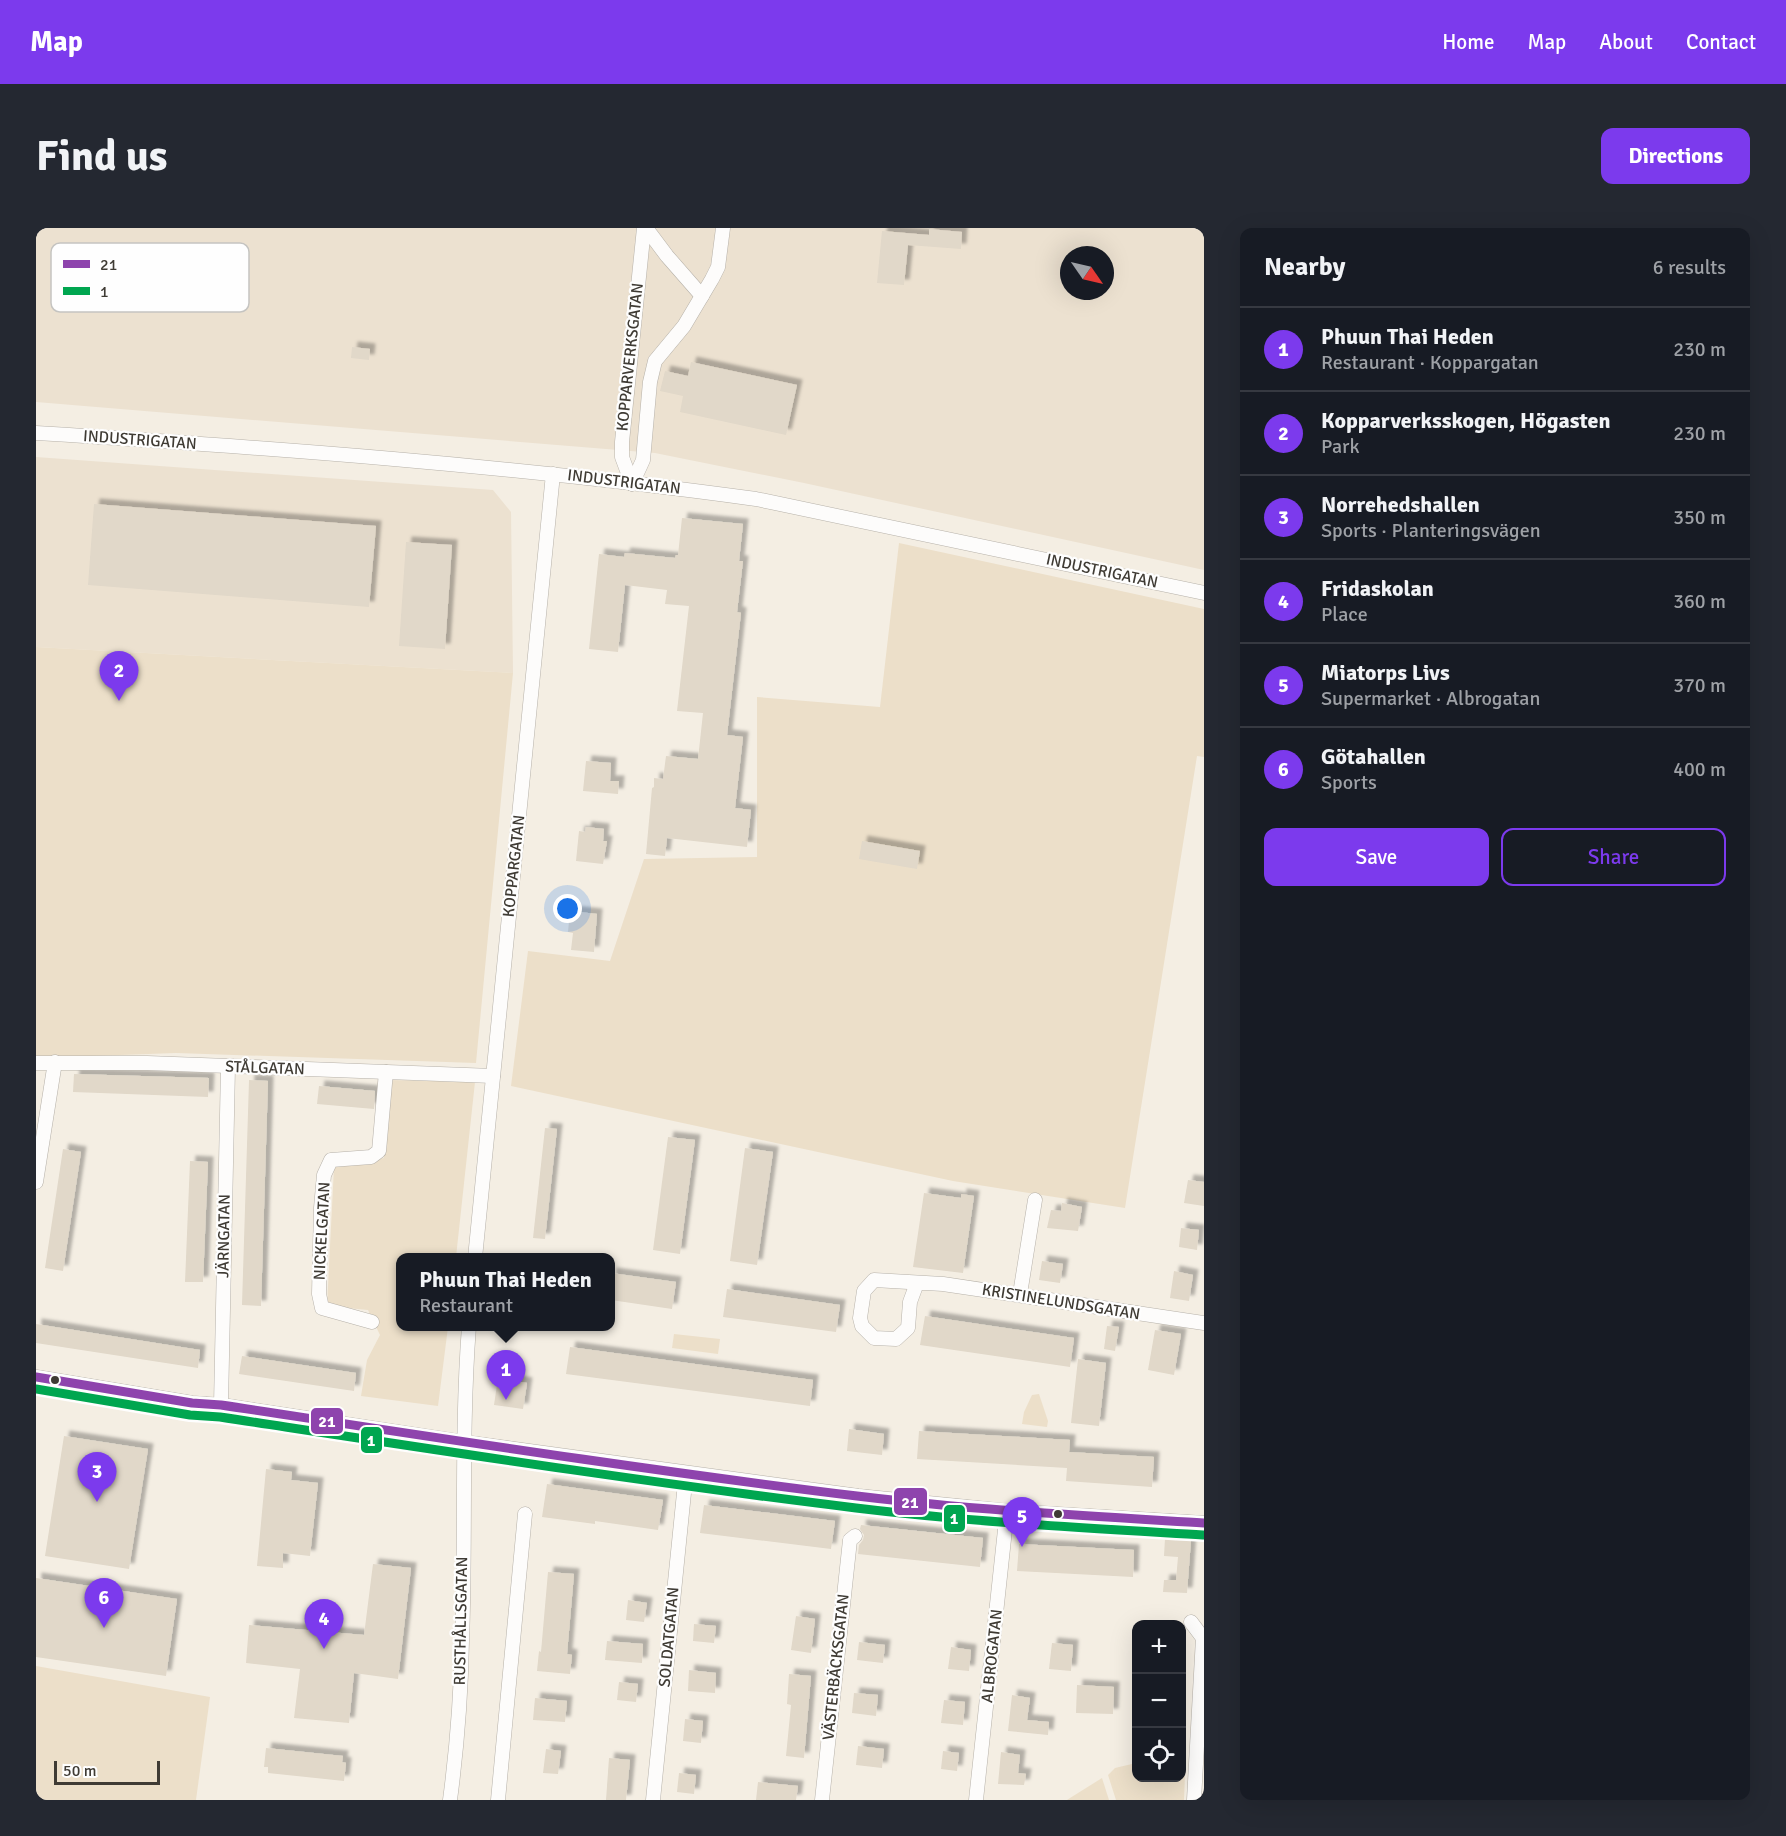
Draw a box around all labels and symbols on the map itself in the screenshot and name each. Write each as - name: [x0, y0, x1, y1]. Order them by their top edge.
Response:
- legend: [51, 243, 249, 312]
- north arrow: [1060, 246, 1114, 300]
- text: 21: [100, 255, 117, 275]
- text: 1: [100, 282, 109, 302]
- street label: KOPPARVERKSGATAN: [612, 282, 648, 432]
- street label: INDUSTRIGATAN: [82, 426, 198, 454]
- street label: INDUSTRIGATAN: [566, 465, 682, 499]
- street label: INDUSTRIGATAN: [1044, 549, 1160, 593]
- pin: 2: [100, 652, 139, 701]
- street label: KOPPARGATAN: [499, 814, 529, 918]
- your location: [553, 894, 582, 923]
- street label: STÅLGATAN: [225, 1057, 305, 1079]
- street label: NICKELGATAN: [309, 1181, 335, 1281]
- street label: JÄRNGATAN: [213, 1194, 235, 1278]
- street label: KRISTINELUNDSGATAN: [980, 1280, 1142, 1324]
- pin: 1: [486, 1350, 526, 1400]
- unlabelled marker: [49, 1374, 61, 1386]
- line badge: 21: [310, 1407, 344, 1435]
- text: 21: [318, 1412, 336, 1432]
- line badge: 1: [360, 1426, 383, 1454]
- text: 1: [367, 1431, 376, 1451]
- pin: 3: [78, 1452, 116, 1502]
- line badge: 21: [893, 1487, 928, 1516]
- text: 21: [901, 1493, 919, 1513]
- pin: 5: [1002, 1498, 1042, 1547]
- line badge: 1: [943, 1504, 966, 1533]
- unlabelled marker: [1052, 1508, 1064, 1520]
- text: 1: [950, 1509, 959, 1529]
- street label: RUSTHÅLLSGATAN: [450, 1556, 472, 1686]
- pin: 6: [84, 1578, 124, 1628]
- street label: SOLDATGATAN: [655, 1586, 683, 1688]
- street label: VÄSTERBÄCKSGATAN: [818, 1593, 854, 1741]
- pin: 4: [304, 1600, 344, 1649]
- street label: ALBROGATAN: [977, 1608, 1007, 1704]
- scale bar: [54, 1758, 160, 1786]

